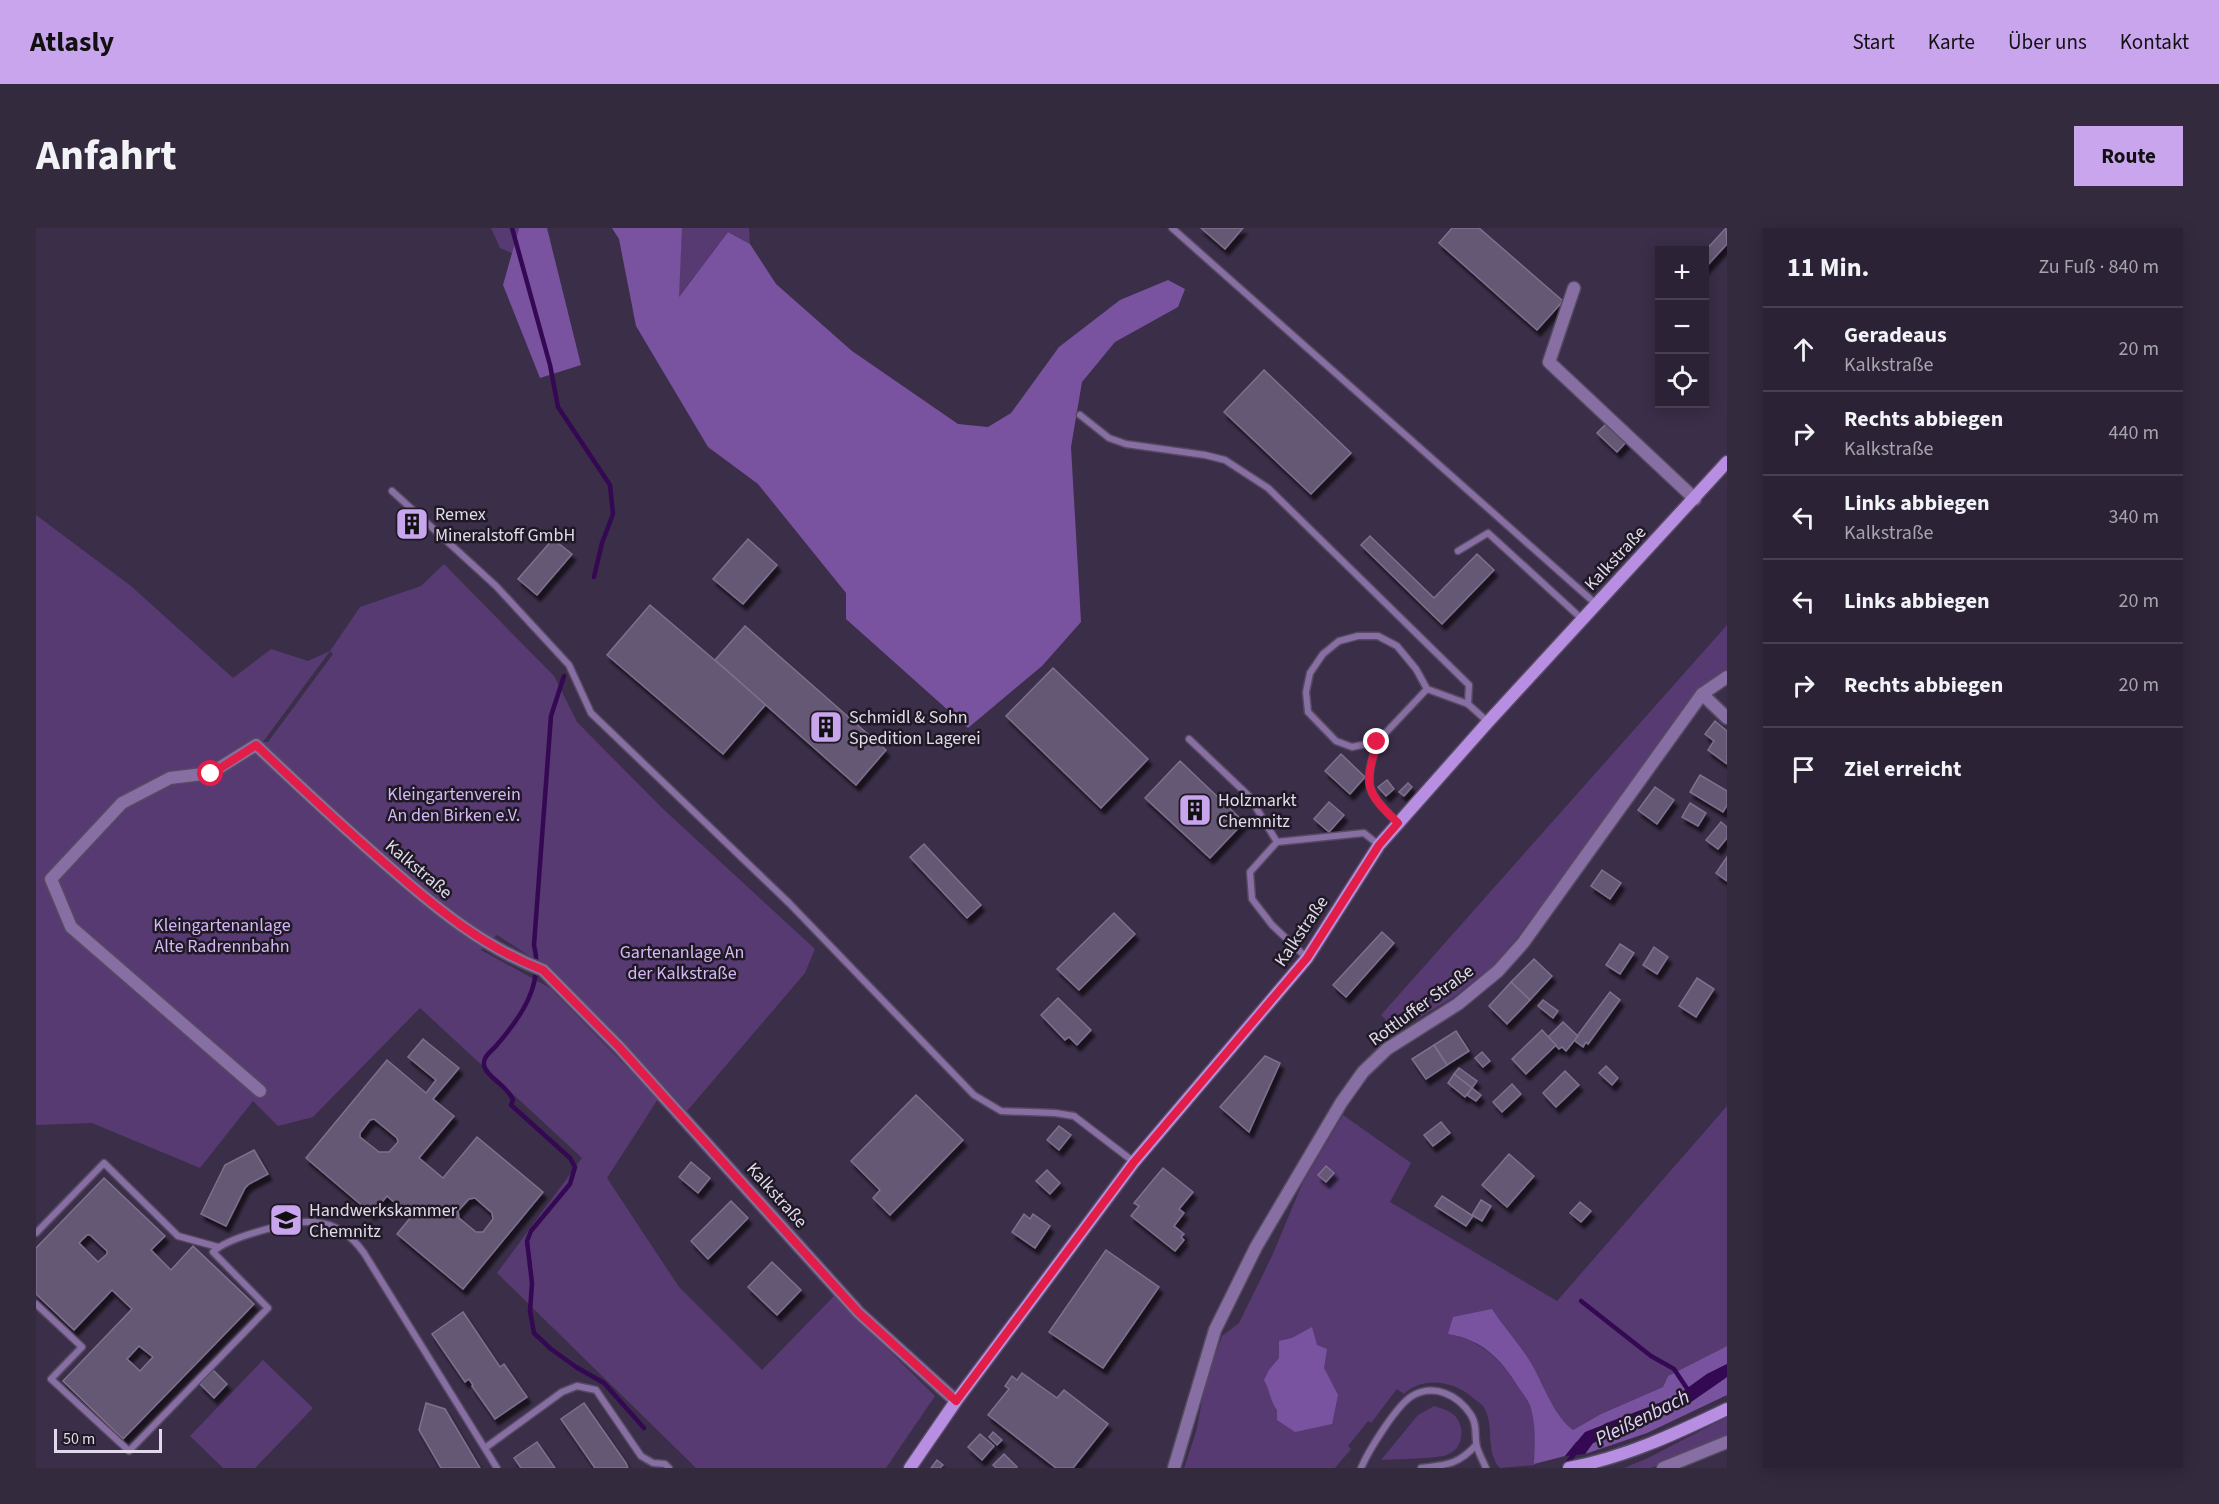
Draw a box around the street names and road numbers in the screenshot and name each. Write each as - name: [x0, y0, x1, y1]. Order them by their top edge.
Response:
- street label: Kalkstraße: [1579, 520, 1652, 596]
- street label: Kalkstraße: [380, 834, 458, 905]
- street label: Kalkstraße: [1269, 891, 1334, 972]
- street label: Rottluffer Straße: [1364, 959, 1479, 1052]
- street label: Kalkstraße: [740, 1157, 813, 1234]

